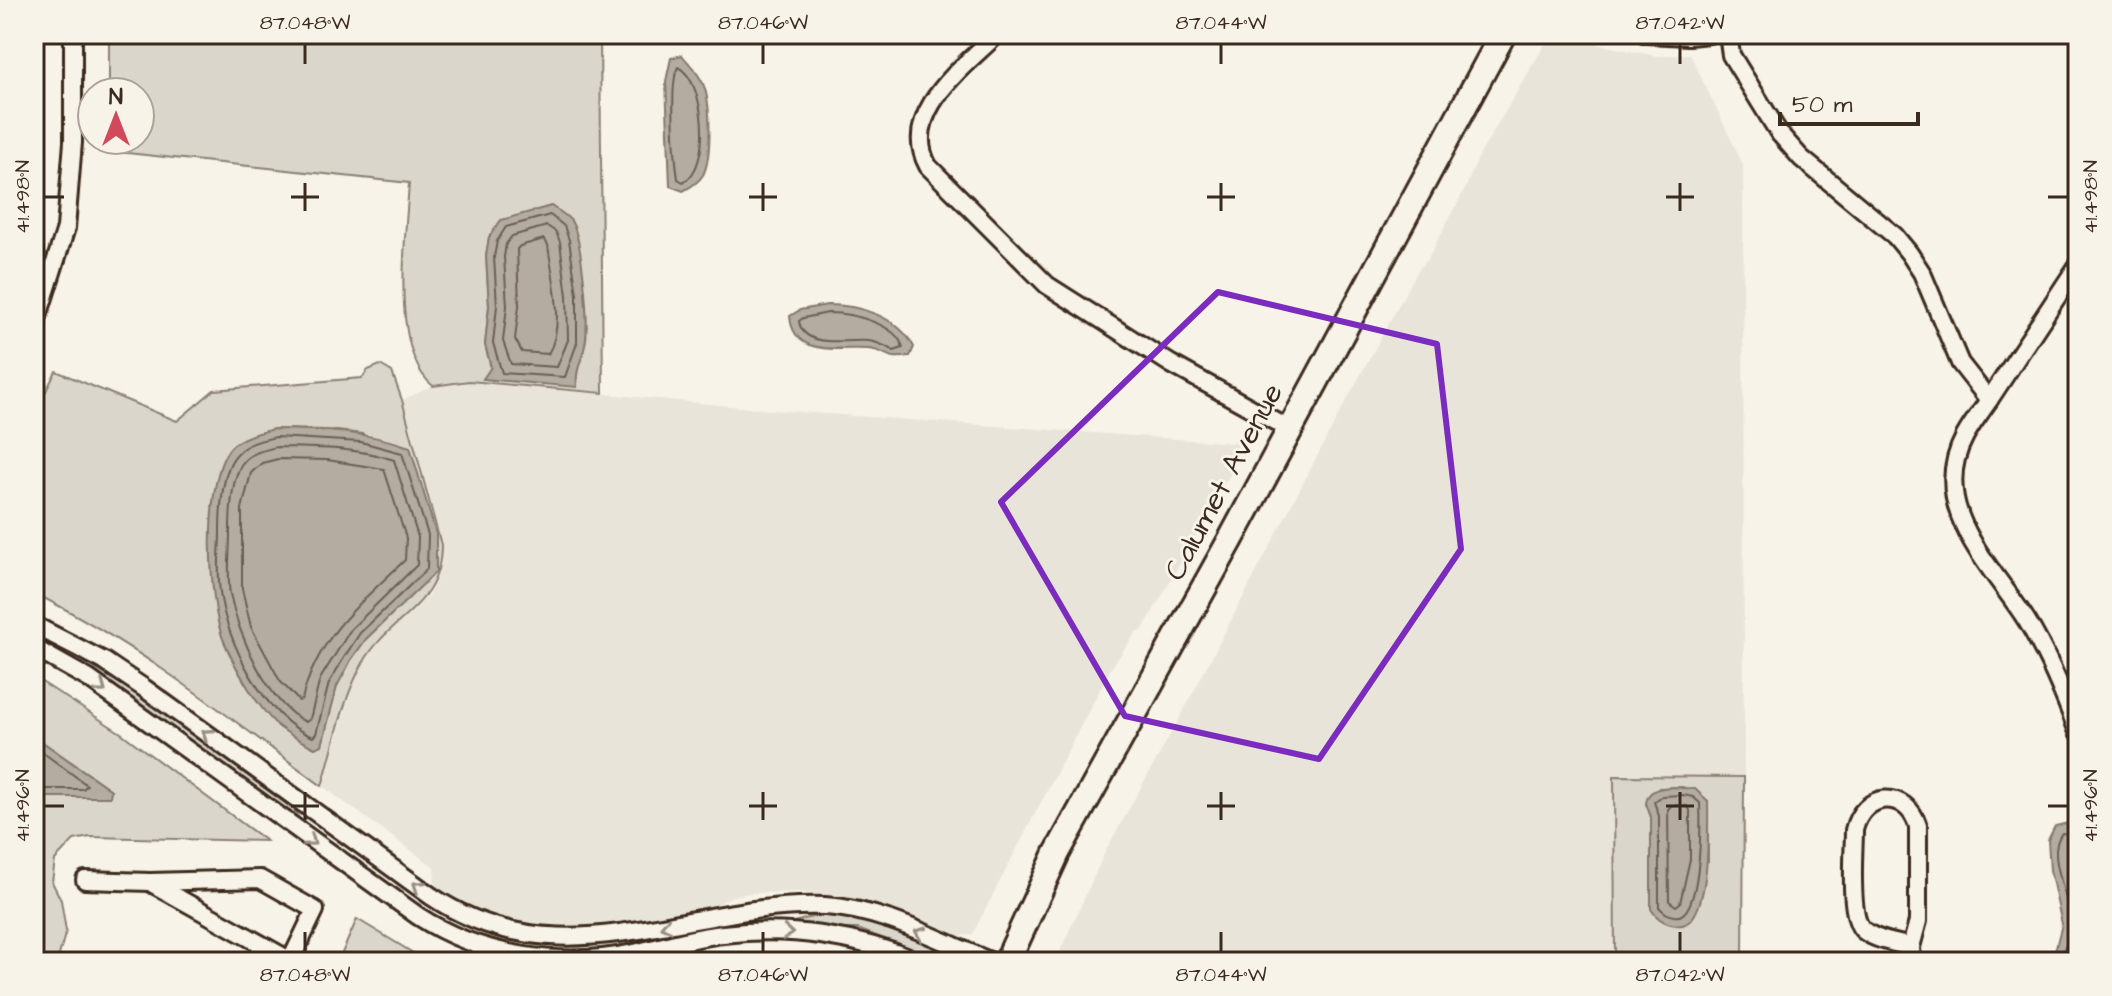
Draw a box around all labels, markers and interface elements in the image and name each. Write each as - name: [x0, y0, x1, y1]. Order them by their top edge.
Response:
- text: 87.048°W: [260, 9, 350, 37]
- text: 87.046°W: [718, 9, 808, 37]
- text: 87.044°W: [1175, 9, 1267, 37]
- text: 87.042°W: [1636, 9, 1725, 37]
- north arrow: [76, 76, 156, 156]
- scale bar: [1780, 76, 1918, 126]
- text: N: [109, 82, 123, 113]
- text: 50 m: [1792, 88, 1853, 122]
- text: 41.498°N: [9, 160, 37, 234]
- text: 41.498°N: [2077, 160, 2105, 234]
- street label: Calumet Avenue: [1154, 376, 1294, 588]
- one-way arrow: [92, 678, 106, 693]
- one-way arrow: [201, 729, 216, 744]
- text: 41.496°N: [9, 769, 37, 843]
- text: 41.496°N: [2077, 769, 2105, 843]
- one-way arrow: [303, 831, 317, 846]
- one-way arrow: [412, 882, 426, 896]
- one-way arrow: [660, 917, 673, 934]
- one-way arrow: [782, 924, 795, 941]
- one-way arrow: [914, 926, 928, 942]
- text: 87.048°W: [260, 961, 350, 989]
- text: 87.046°W: [718, 961, 808, 989]
- text: 87.044°W: [1175, 961, 1267, 989]
- text: 87.042°W: [1636, 961, 1725, 989]

